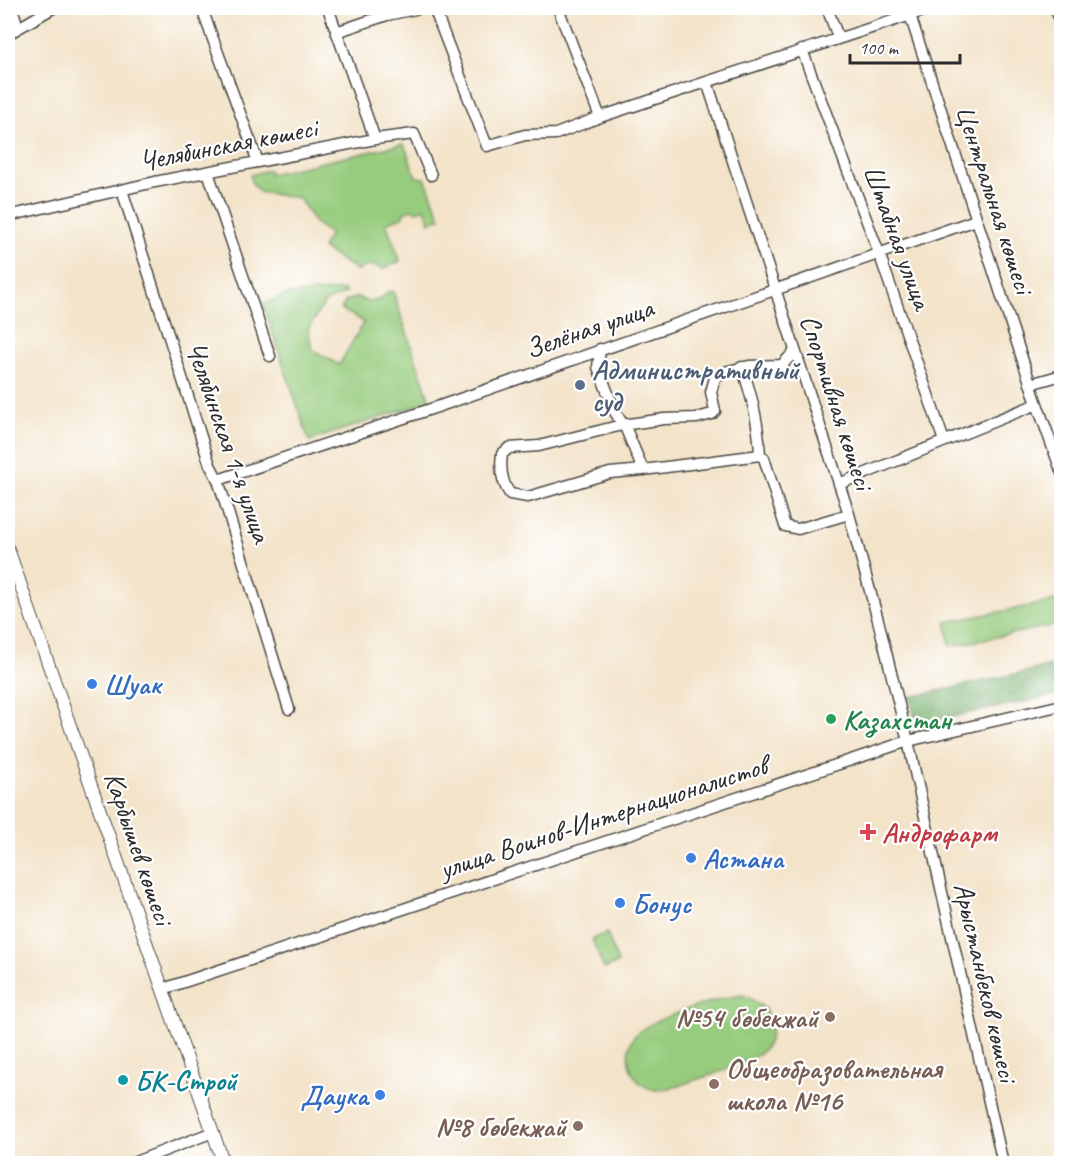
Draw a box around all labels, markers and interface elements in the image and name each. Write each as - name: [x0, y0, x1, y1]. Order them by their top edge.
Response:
- scale bar: [850, 27, 960, 65]
- text: 100 m: [859, 37, 900, 59]
- street label: Центральная көшесі: [948, 100, 1043, 301]
- street label: Челябинская көшесі: [136, 109, 323, 178]
- street label: Штабная улица: [856, 160, 941, 316]
- street label: Зелёная улица: [520, 289, 659, 366]
- street label: Спортивная көшесі: [792, 310, 883, 497]
- street label: Челябинская 1-я улица: [178, 337, 280, 549]
- place label: Административный суд: [592, 352, 801, 419]
- marker: Административный суд: [573, 378, 587, 392]
- place label: Шуак: [104, 667, 164, 702]
- marker: Шуак: [85, 677, 99, 691]
- place label: Казахстан: [843, 702, 953, 738]
- marker: Казахстан: [824, 712, 838, 726]
- street label: улица Воинов-Интернационалистов: [433, 745, 777, 887]
- street label: Карбышев көшесі: [97, 767, 183, 933]
- place label: Андрофарм: [882, 815, 999, 850]
- marker: Андрофарм: [859, 823, 877, 841]
- place label: Астана: [703, 841, 785, 876]
- marker: Астана: [684, 851, 698, 865]
- street label: Арыстанбеков көшесі: [946, 879, 1027, 1089]
- place label: Бонус: [632, 886, 692, 922]
- marker: Бонус: [613, 896, 627, 910]
- place label: №54 бөбекжай: [675, 1000, 820, 1035]
- marker: №54 бөбекжай: [823, 1010, 837, 1024]
- place label: Общеобразовательная школа №16: [726, 1051, 944, 1118]
- place label: БК-Строй: [135, 1063, 239, 1098]
- marker: БК-Строй: [116, 1073, 130, 1087]
- marker: Общеобразовательная школа №16: [707, 1077, 721, 1091]
- place label: Даука: [300, 1078, 371, 1114]
- marker: Даука: [373, 1088, 387, 1102]
- place label: №8 бөбекжай: [436, 1109, 568, 1144]
- marker: №8 бөбекжай: [571, 1119, 585, 1133]

